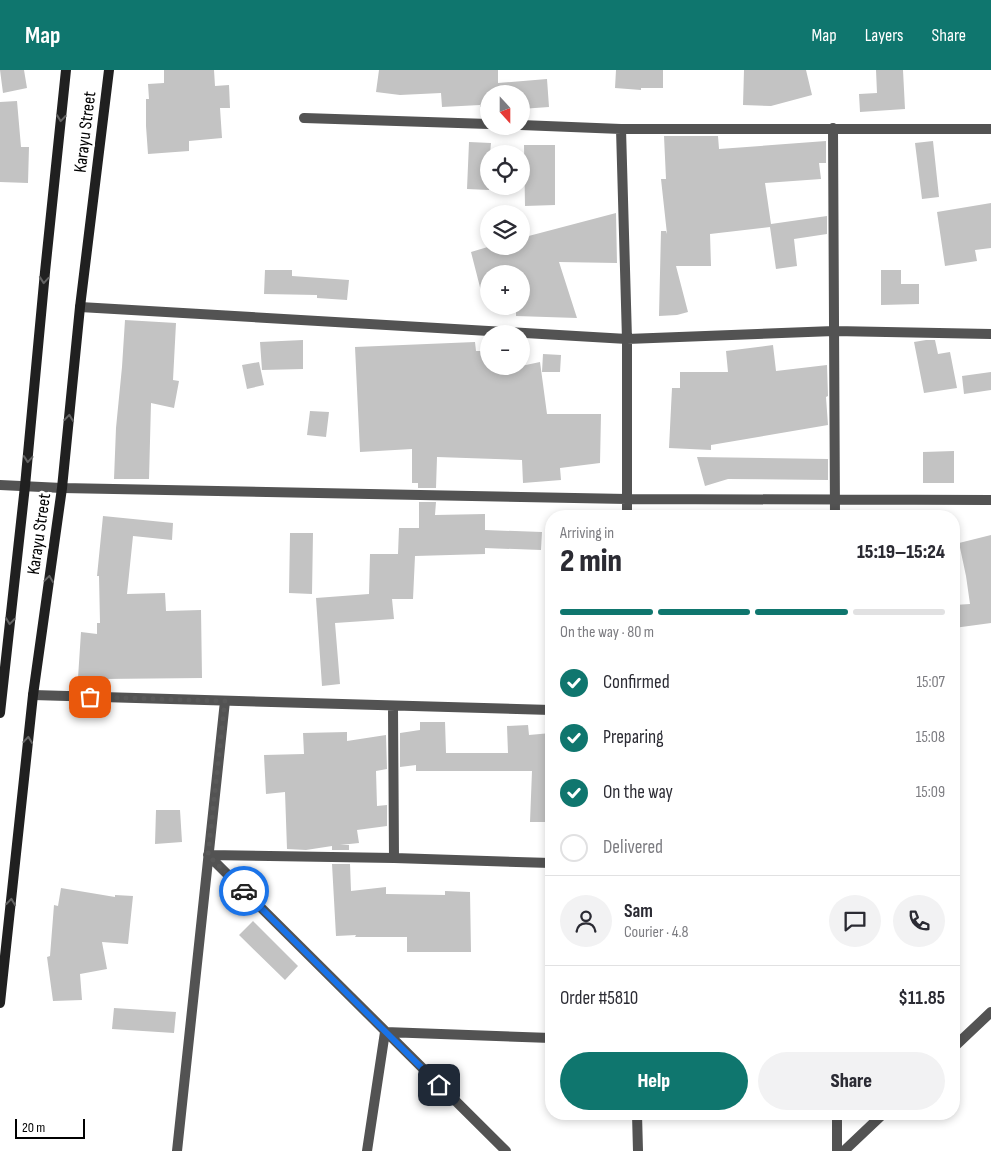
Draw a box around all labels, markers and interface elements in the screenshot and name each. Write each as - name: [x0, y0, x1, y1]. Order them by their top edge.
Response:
- text: Map: [25, 21, 60, 50]
- text: Map: [812, 25, 837, 46]
- text: Layers: [865, 25, 904, 46]
- text: Share: [932, 25, 966, 46]
- north arrow: [480, 85, 530, 135]
- map controls: [480, 85, 530, 375]
- street label: Karayu Street: [70, 90, 100, 174]
- one-way arrow: [56, 115, 67, 123]
- button: locate: [480, 145, 530, 195]
- button: layers: [480, 205, 530, 255]
- button: +: [480, 265, 530, 315]
- one-way arrow: [39, 276, 50, 284]
- button: −: [480, 325, 530, 375]
- one-way arrow: [63, 414, 74, 422]
- one-way arrow: [23, 456, 34, 464]
- street label: Karayu Street: [23, 491, 55, 576]
- text: Arriving in: [560, 524, 614, 543]
- text: 15:19–15:24: [857, 541, 945, 564]
- text: 2 min: [560, 542, 622, 581]
- one-way arrow: [43, 575, 53, 584]
- one-way arrow: [5, 617, 16, 625]
- text: On the way · 80 m: [560, 623, 654, 642]
- icon: check: [560, 669, 588, 697]
- text: Confirmed: [603, 671, 670, 694]
- text: 15:07: [916, 673, 945, 692]
- pin: [69, 676, 111, 718]
- icon: bag: [76, 683, 104, 711]
- icon: check: [560, 724, 588, 752]
- text: Preparing: [603, 726, 664, 749]
- text: 15:08: [916, 728, 945, 747]
- one-way arrow: [22, 736, 33, 744]
- icon: check: [560, 779, 588, 807]
- text: On the way: [603, 781, 673, 804]
- text: 15:09: [916, 783, 945, 802]
- text: Delivered: [603, 836, 663, 859]
- courier: [219, 866, 269, 916]
- icon: car: [230, 877, 258, 905]
- button: person: [560, 895, 612, 947]
- button: chat: [829, 895, 881, 947]
- button: phone: [893, 895, 945, 947]
- one-way arrow: [5, 898, 16, 906]
- text: Sam: [624, 900, 653, 923]
- text: Courier · 4.8: [624, 923, 688, 942]
- text: Order #5810: [560, 987, 638, 1010]
- text: $11.85: [898, 987, 945, 1010]
- button: Help: [560, 1052, 748, 1110]
- button: Share: [758, 1052, 945, 1110]
- pin: [418, 1064, 460, 1106]
- icon: home: [425, 1071, 453, 1099]
- scale bar: [15, 1116, 85, 1139]
- text: 20 m: [22, 1119, 45, 1136]

